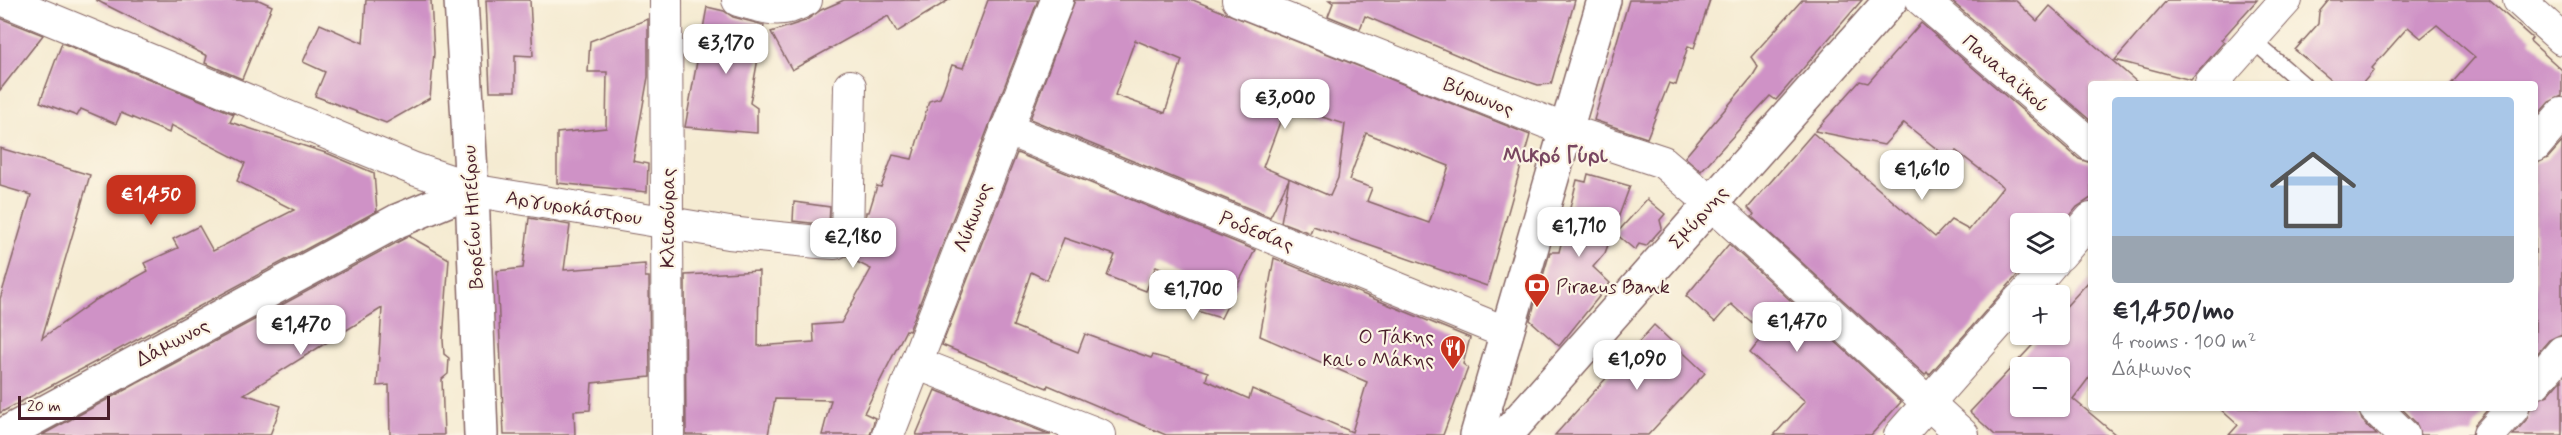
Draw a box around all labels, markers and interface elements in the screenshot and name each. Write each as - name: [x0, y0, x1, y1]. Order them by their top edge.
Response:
- pin: €3,170: [677, 24, 775, 75]
- street label: Παναχαϊκού: [1956, 29, 2054, 120]
- text: €3,170: [697, 30, 755, 57]
- street label: Βύρωνος: [1439, 71, 1518, 124]
- pin: €3,000: [1236, 79, 1334, 130]
- text: €3,000: [1254, 85, 1316, 112]
- icon: home: [2259, 136, 2367, 244]
- district label: Μικρό Γύρι: [1503, 142, 1609, 170]
- street label: Βορείου Ηπείρου: [456, 144, 491, 290]
- pin: €1,610: [1873, 150, 1971, 201]
- text: €1,610: [1894, 156, 1950, 183]
- street label: Κλεισούρας: [655, 168, 682, 268]
- pin: €1,450: [102, 175, 200, 226]
- street label: Λύκωνος: [948, 178, 999, 256]
- street label: Σμύρνης: [1663, 180, 1735, 256]
- text: €1,450: [121, 181, 181, 208]
- street label: Αργυροκάστρου: [504, 184, 644, 233]
- street label: Ροδεσίας: [1215, 205, 1298, 260]
- pin: €1,710: [1530, 207, 1628, 258]
- text: €1,710: [1551, 213, 1607, 240]
- map controls: [2010, 213, 2070, 417]
- button: layers: [2010, 213, 2070, 273]
- pin: €2,180: [804, 218, 902, 269]
- text: €2,180: [824, 224, 882, 251]
- pin: €1,700: [1144, 270, 1242, 321]
- bank icon: Piraeus Bank: [1522, 271, 1552, 309]
- place label: Piraeus Bank: [1556, 274, 1670, 301]
- text: €1,700: [1163, 276, 1223, 303]
- button: +: [2010, 285, 2070, 345]
- text: €1,450/mo: [2112, 295, 2234, 329]
- pin: €1,470: [1748, 302, 1846, 353]
- pin: €1,470: [252, 305, 350, 356]
- text: €1,470: [1767, 308, 1827, 335]
- text: €1,470: [271, 311, 331, 338]
- street label: Δάμωνος: [131, 313, 214, 374]
- place label: Ο Τάκης και ο Μάκης: [1323, 324, 1434, 374]
- text: 4 rooms · 100 m²: [2112, 329, 2256, 356]
- restaurant icon: Ο Τάκης και ο Μάκης: [1438, 333, 1468, 371]
- pin: €1,090: [1588, 340, 1686, 391]
- text: €1,090: [1607, 346, 1667, 373]
- text: Δάμωνος: [2112, 356, 2192, 383]
- button: −: [2010, 357, 2070, 417]
- scale bar: [18, 393, 110, 420]
- text: 20 m: [27, 396, 61, 417]

